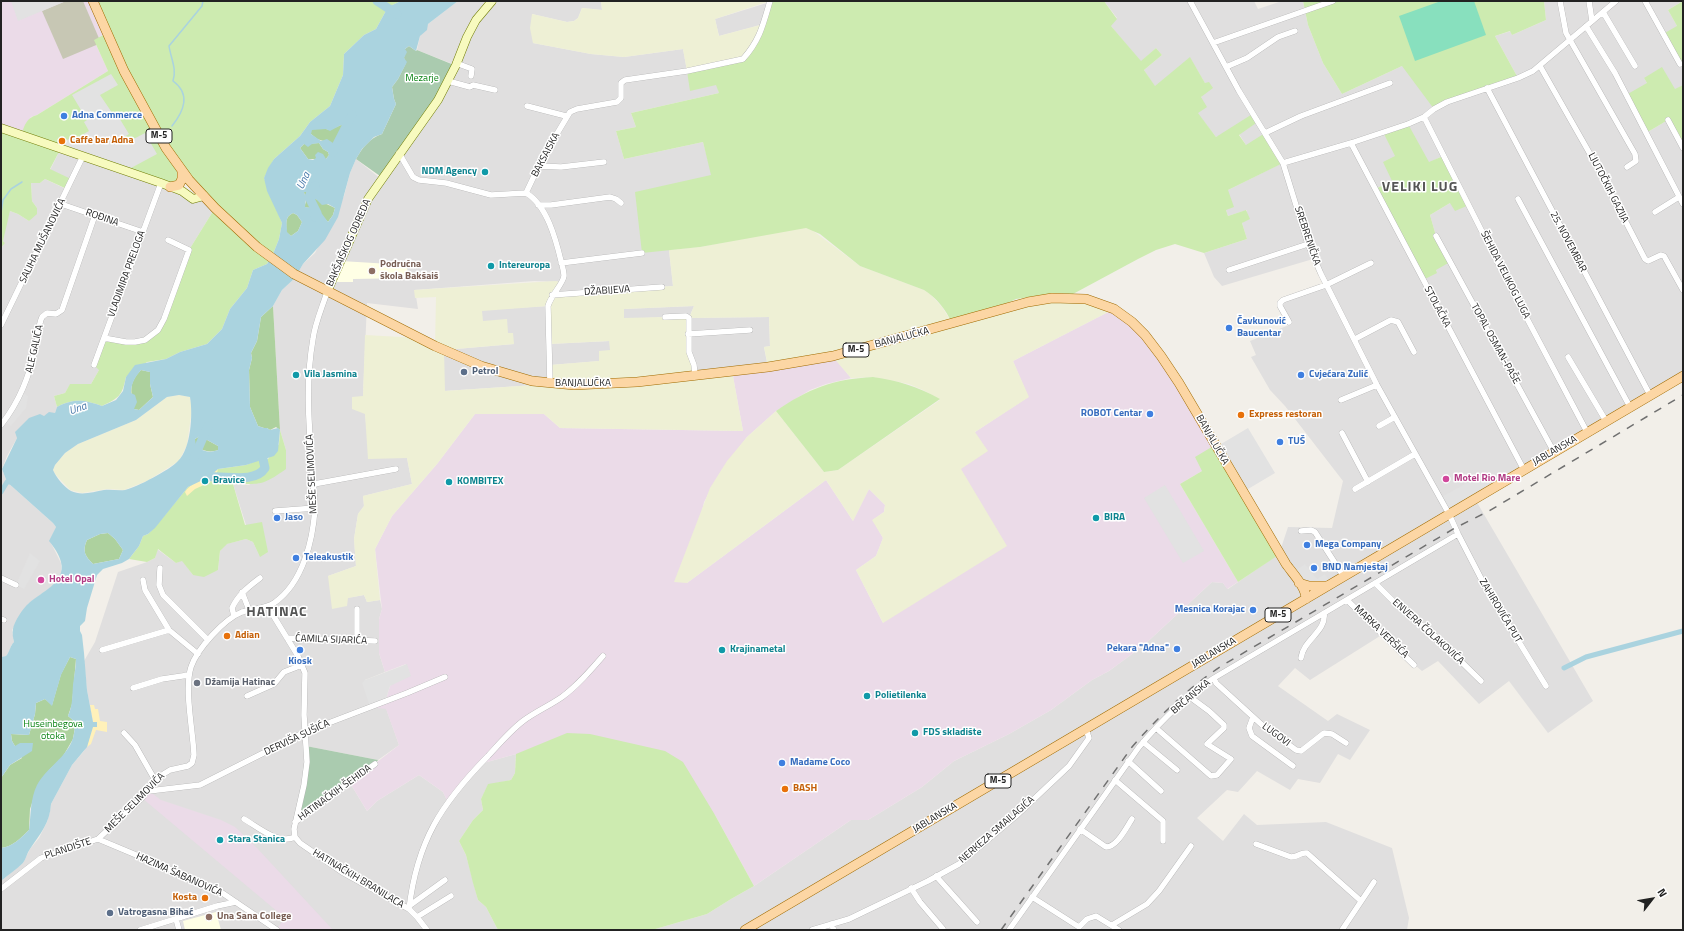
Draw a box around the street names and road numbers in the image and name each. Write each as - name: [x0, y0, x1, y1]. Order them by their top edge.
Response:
- road number: M-5: [146, 129, 172, 143]
- street label: BAKSAISKA: [529, 131, 563, 179]
- street label: LJUTOČKIH GAZIJA: [1585, 151, 1631, 225]
- street label: SALIHA MUŠANOVIĆA: [17, 197, 69, 285]
- street label: BAKŠAIŠKOG ODREDA: [324, 197, 374, 289]
- street label: SREBRENIČKA: [1291, 205, 1323, 267]
- street label: ROĐINA: [84, 207, 120, 229]
- street label: 25. NOVEMBAR: [1547, 210, 1589, 274]
- street label: VLADIMIRA PRELOGA: [106, 229, 148, 319]
- street label: ŠEHIDA VELIKOG LUGA: [1478, 229, 1532, 321]
- street label: DŽABIJEVA: [584, 283, 630, 299]
- street label: STOLAČKA: [1421, 284, 1453, 330]
- street label: TOPAL OSMAN-PAŠE: [1468, 302, 1522, 386]
- street label: ALE GALIĆA: [24, 324, 46, 374]
- street label: BANJALUČKA: [874, 325, 930, 351]
- road number: M-5: [843, 343, 869, 357]
- street label: BANJALUČKA: [555, 378, 611, 390]
- street label: BANJALUČKA: [1193, 413, 1231, 467]
- street label: JABLANSKA: [1531, 433, 1579, 469]
- street label: MEŠE SELIMOVIĆA: [304, 434, 320, 514]
- street label: ZAHIROVIĆA PUT: [1476, 577, 1524, 645]
- street label: ENVERA ČOLAKOVIĆA: [1390, 597, 1466, 667]
- street label: MARKA VERŠIĆA: [1351, 603, 1411, 661]
- road number: M-5: [1265, 608, 1291, 622]
- street label: ĆAMILA SIJARIĆA: [295, 633, 367, 647]
- street label: JABLANSKA: [1190, 635, 1238, 671]
- street label: BRČANSKA: [1169, 677, 1213, 717]
- street label: DERVIŠA SUŠIĆA: [262, 718, 332, 758]
- street label: LUGOVI: [1260, 721, 1292, 749]
- street label: HATINAČKIH ŠEHIDA: [296, 762, 374, 824]
- street label: MEŠE SELIMOVIĆA: [103, 771, 167, 835]
- road number: M-5: [985, 774, 1011, 788]
- street label: NERKEZA SMAILAGIĆA: [957, 794, 1037, 866]
- street label: JABLANSKA: [911, 800, 959, 836]
- street label: PLANDIŠTE: [43, 836, 93, 862]
- street label: HATINAČKIH BRANILACA: [310, 847, 406, 911]
- street label: HAZIMA ŠABANOVIĆA: [134, 851, 224, 899]

